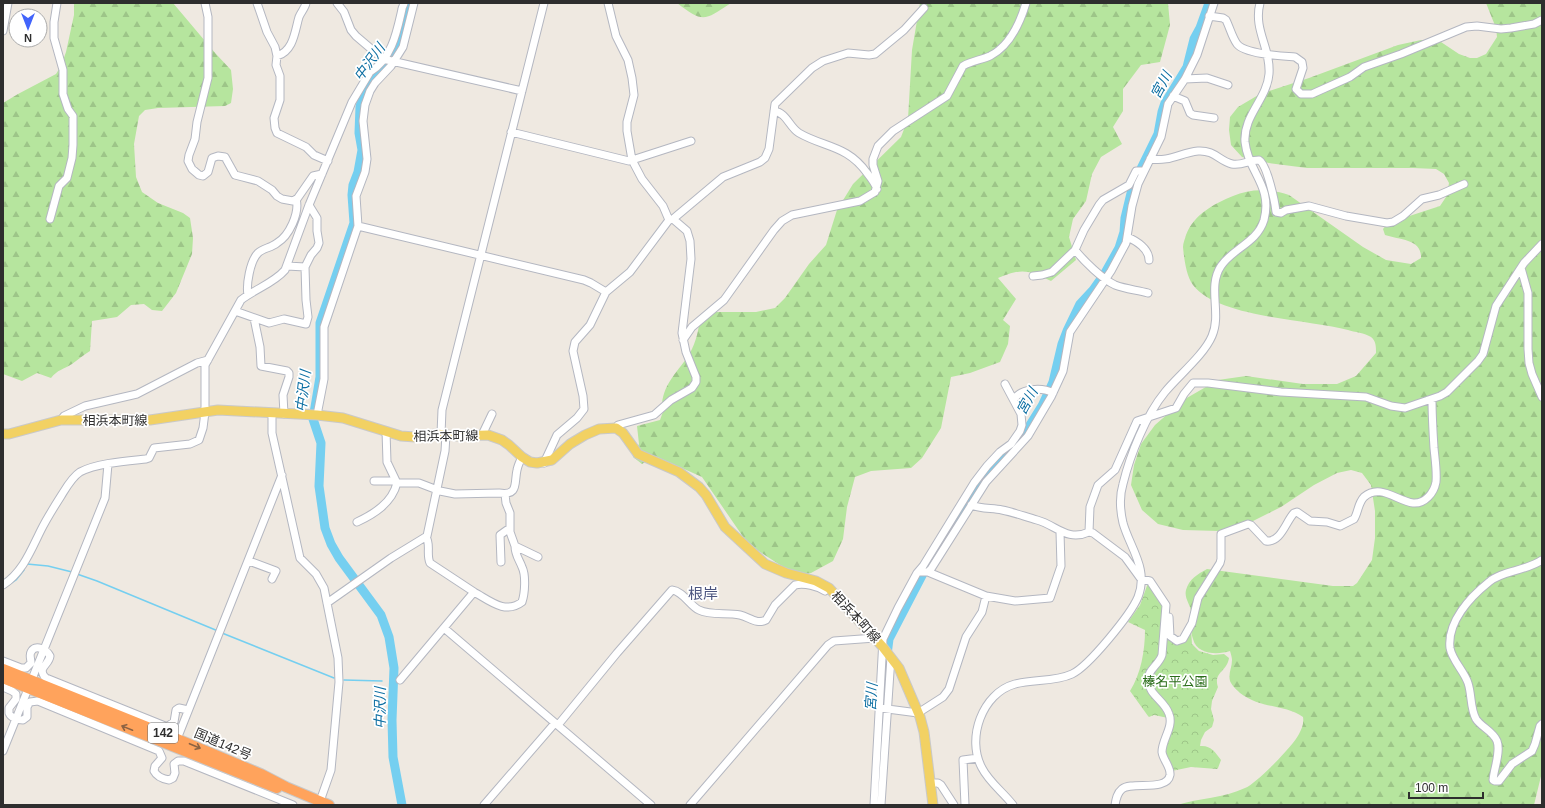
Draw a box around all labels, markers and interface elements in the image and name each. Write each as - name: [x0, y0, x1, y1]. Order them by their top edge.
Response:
- north arrow: [8, 8, 48, 48]
- text: N: [24, 32, 32, 44]
- water label: 中沢川: [350, 39, 389, 84]
- water label: 宮川: [1147, 67, 1176, 101]
- water label: 中沢川: [293, 367, 314, 413]
- water label: 宮川: [1013, 383, 1042, 417]
- street label: 相浜本町線: [82, 413, 148, 428]
- street label: 相浜本町線: [413, 428, 479, 444]
- district label: 根岸: [688, 585, 718, 602]
- street label: 相浜本町線: [828, 588, 884, 646]
- park label: 榛名平公園: [1142, 674, 1208, 689]
- water label: 宮川: [862, 680, 880, 712]
- water label: 中沢川: [372, 685, 388, 729]
- road number: 142: [148, 723, 178, 743]
- one-way arrow: [122, 724, 134, 731]
- street label: 国道142号: [192, 725, 254, 763]
- one-way arrow: [189, 743, 201, 751]
- scale bar: [1409, 774, 1483, 800]
- text: 100 m: [1415, 781, 1448, 795]

